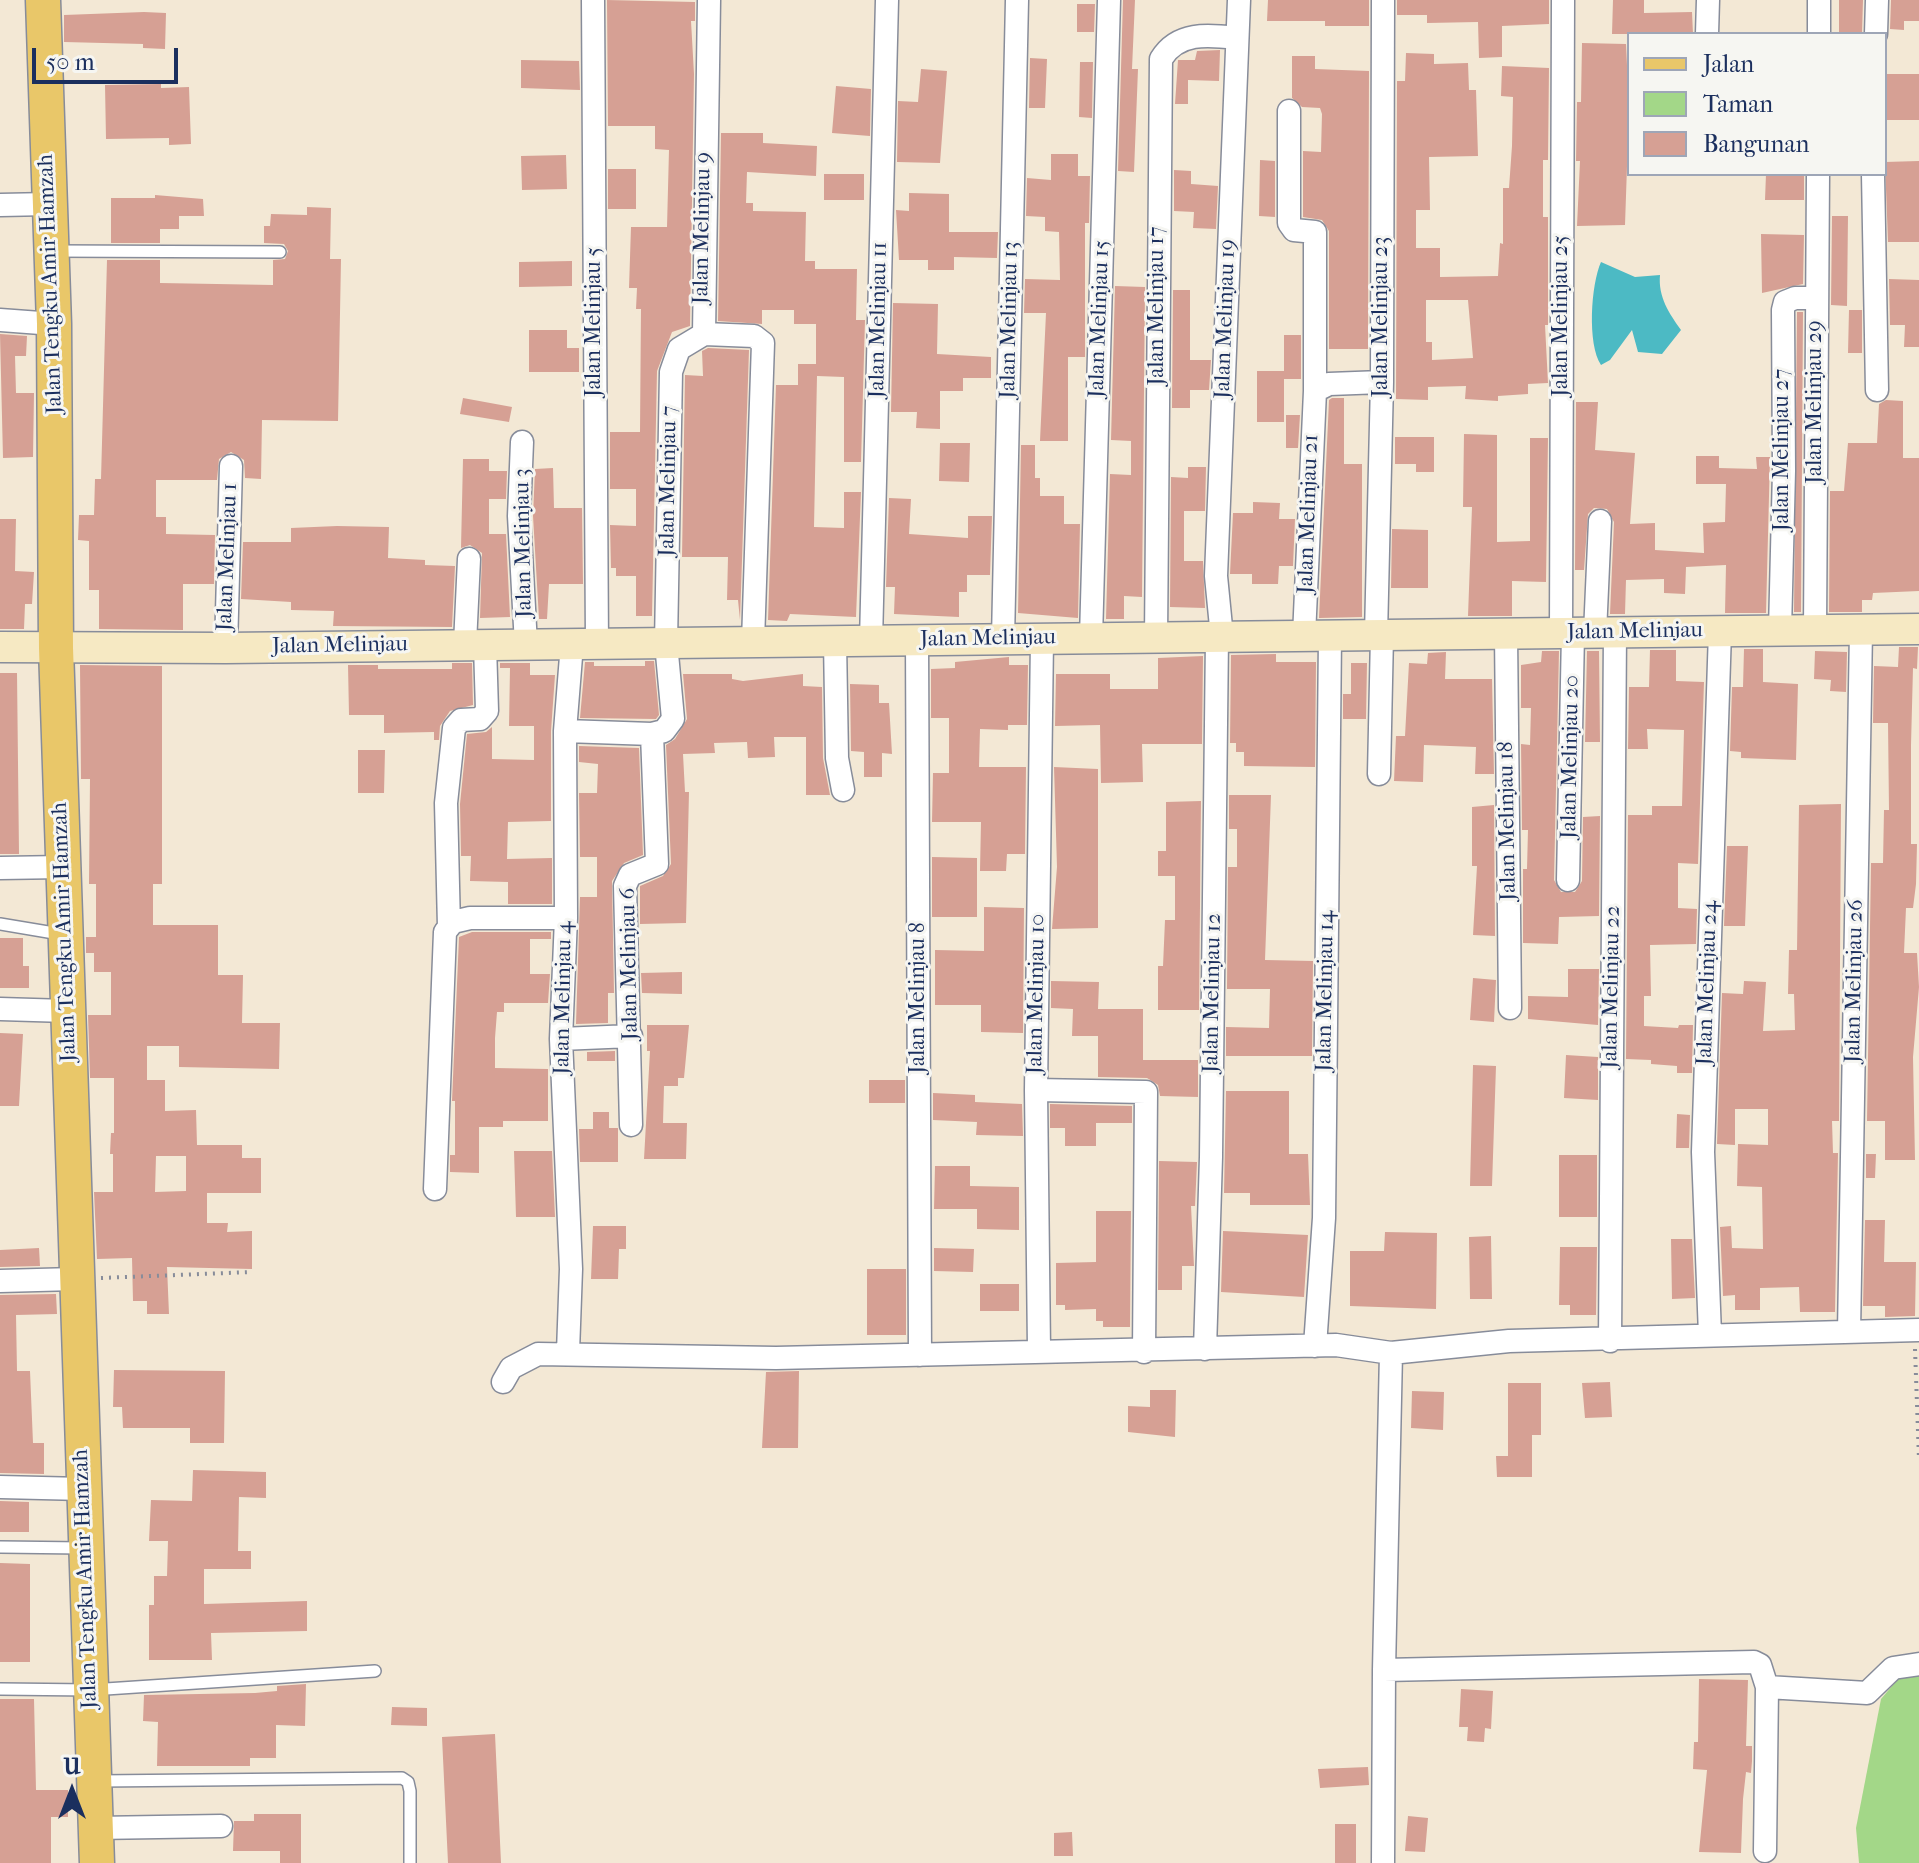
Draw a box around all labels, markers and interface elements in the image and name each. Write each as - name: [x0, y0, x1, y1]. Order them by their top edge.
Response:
- scale bar: [36, 32, 182, 82]
- legend: [1627, 32, 1887, 176]
- text: 50 m: [46, 48, 95, 76]
- text: Jalan: [1703, 50, 1754, 78]
- text: Taman: [1703, 90, 1773, 118]
- text: Bangunan: [1703, 130, 1809, 158]
- street label: Jalan Melinjau 9: [688, 152, 718, 304]
- street label: Jalan Tengku Amir Hamzah: [33, 154, 69, 414]
- street label: Jalan Melinjau 17: [1145, 226, 1171, 386]
- street label: Jalan Melinjau 25: [1549, 235, 1575, 397]
- street label: Jalan Melinjau 23: [1369, 237, 1395, 397]
- street label: Jalan Melinjau 19: [1210, 239, 1242, 399]
- street label: Jalan Melinjau 15: [1084, 240, 1116, 398]
- street label: Jalan Melinjau 13: [995, 241, 1025, 399]
- street label: Jalan Melinjau 11: [864, 242, 894, 398]
- street label: Jalan Melinjau 5: [582, 247, 608, 397]
- street label: Jalan Melinjau 29: [1803, 320, 1829, 484]
- street label: Jalan Melinjau 27: [1770, 369, 1796, 531]
- street label: Jalan Melinjau 7: [654, 405, 684, 557]
- street label: Jalan Melinjau 21: [1293, 434, 1325, 594]
- street label: Jalan Melinjau 3: [509, 468, 539, 618]
- street label: Jalan Melinjau 1: [212, 482, 244, 632]
- street label: Jalan Melinjau: [1567, 618, 1703, 646]
- street label: Jalan Melinjau: [920, 625, 1056, 653]
- street label: Jalan Melinjau: [272, 632, 408, 660]
- street label: Jalan Melinjau 20: [1556, 675, 1586, 839]
- street label: Jalan Melinjau 18: [1493, 741, 1523, 901]
- street label: Jalan Tengku Amir Hamzah: [47, 802, 83, 1062]
- street label: Jalan Melinjau 6: [615, 888, 645, 1040]
- street label: Jalan Melinjau 26: [1840, 899, 1870, 1063]
- street label: Jalan Melinjau 24: [1692, 900, 1724, 1066]
- street label: Jalan Melinjau 22: [1597, 905, 1627, 1069]
- street label: Jalan Melinjau 14: [1311, 910, 1341, 1072]
- street label: Jalan Melinjau 12: [1198, 913, 1228, 1073]
- street label: Jalan Melinjau 10: [1022, 914, 1052, 1074]
- street label: Jalan Melinjau 4: [549, 921, 579, 1075]
- street label: Jalan Melinjau 8: [906, 922, 932, 1074]
- street label: Jalan Tengku Amir Hamzah: [68, 1449, 104, 1709]
- north arrow: [32, 1751, 112, 1831]
- text: U: [63, 1754, 81, 1780]

